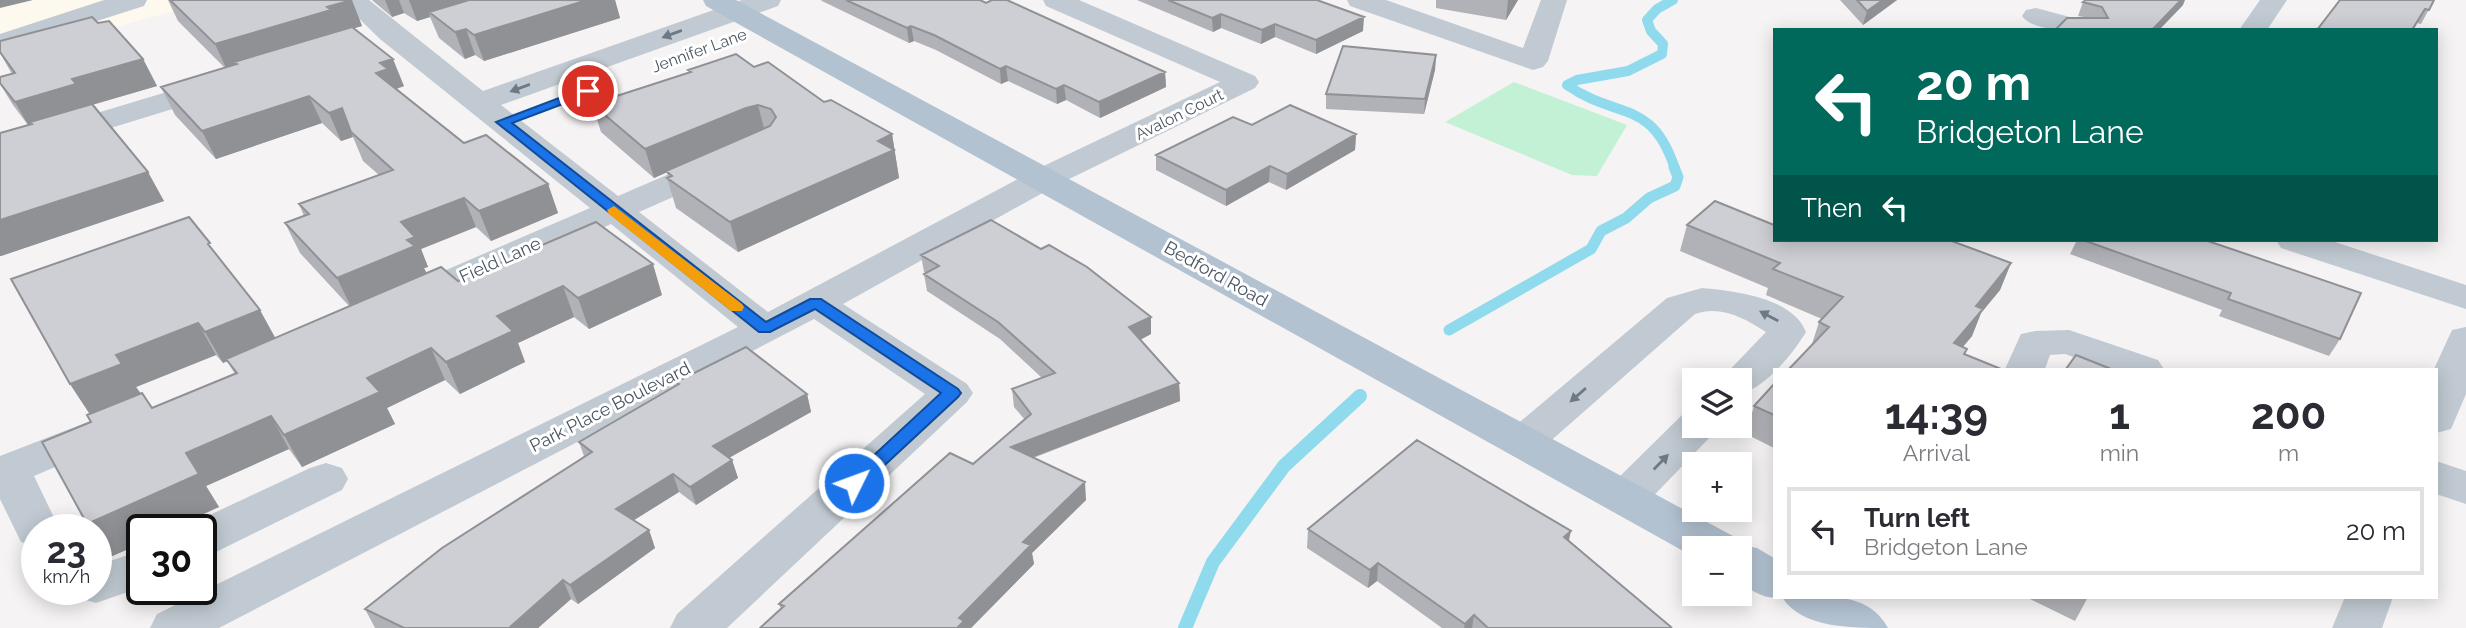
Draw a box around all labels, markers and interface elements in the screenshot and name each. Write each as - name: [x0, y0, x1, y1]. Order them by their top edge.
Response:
- street label: Jennifer Lane: [649, 25, 749, 76]
- one-way arrow: [662, 29, 683, 40]
- text: 20 m: [1916, 54, 2031, 111]
- icon: left: [1801, 56, 1892, 147]
- pin: [558, 61, 618, 121]
- icon: arrive: [569, 72, 607, 110]
- one-way arrow: [510, 83, 531, 94]
- street label: Avalon Court: [1132, 85, 1227, 144]
- text: Bridgeton Lane: [1916, 113, 2144, 150]
- icon: left: [1876, 189, 1914, 227]
- text: Then: [1801, 193, 1862, 223]
- street label: Field Lane: [456, 232, 544, 287]
- street label: Bedford Road: [1161, 236, 1272, 311]
- one-way arrow: [1759, 310, 1779, 322]
- street label: Park Place Boulevard: [526, 357, 693, 456]
- map controls: [1682, 368, 1752, 606]
- button: layers: [1682, 368, 1752, 438]
- one-way arrow: [1570, 387, 1587, 402]
- text: 14:39: [1885, 390, 1988, 439]
- text: 1: [2109, 390, 2130, 439]
- text: 200: [2251, 390, 2326, 439]
- text: Arrival: [1903, 439, 1970, 466]
- text: min: [2100, 439, 2139, 466]
- text: m: [2278, 439, 2299, 466]
- position arrow: [817, 446, 891, 520]
- button: +: [1682, 452, 1752, 522]
- one-way arrow: [1652, 453, 1669, 470]
- text: Turn left: [1864, 503, 1970, 533]
- icon: left: [1805, 512, 1843, 550]
- speed limit sign: 30: [126, 514, 217, 605]
- text: 20 m: [2346, 516, 2406, 546]
- text: 23: [47, 530, 86, 571]
- text: Bridgeton Lane: [1864, 533, 2028, 560]
- button: −: [1682, 536, 1752, 606]
- text: km/h: [43, 566, 90, 587]

